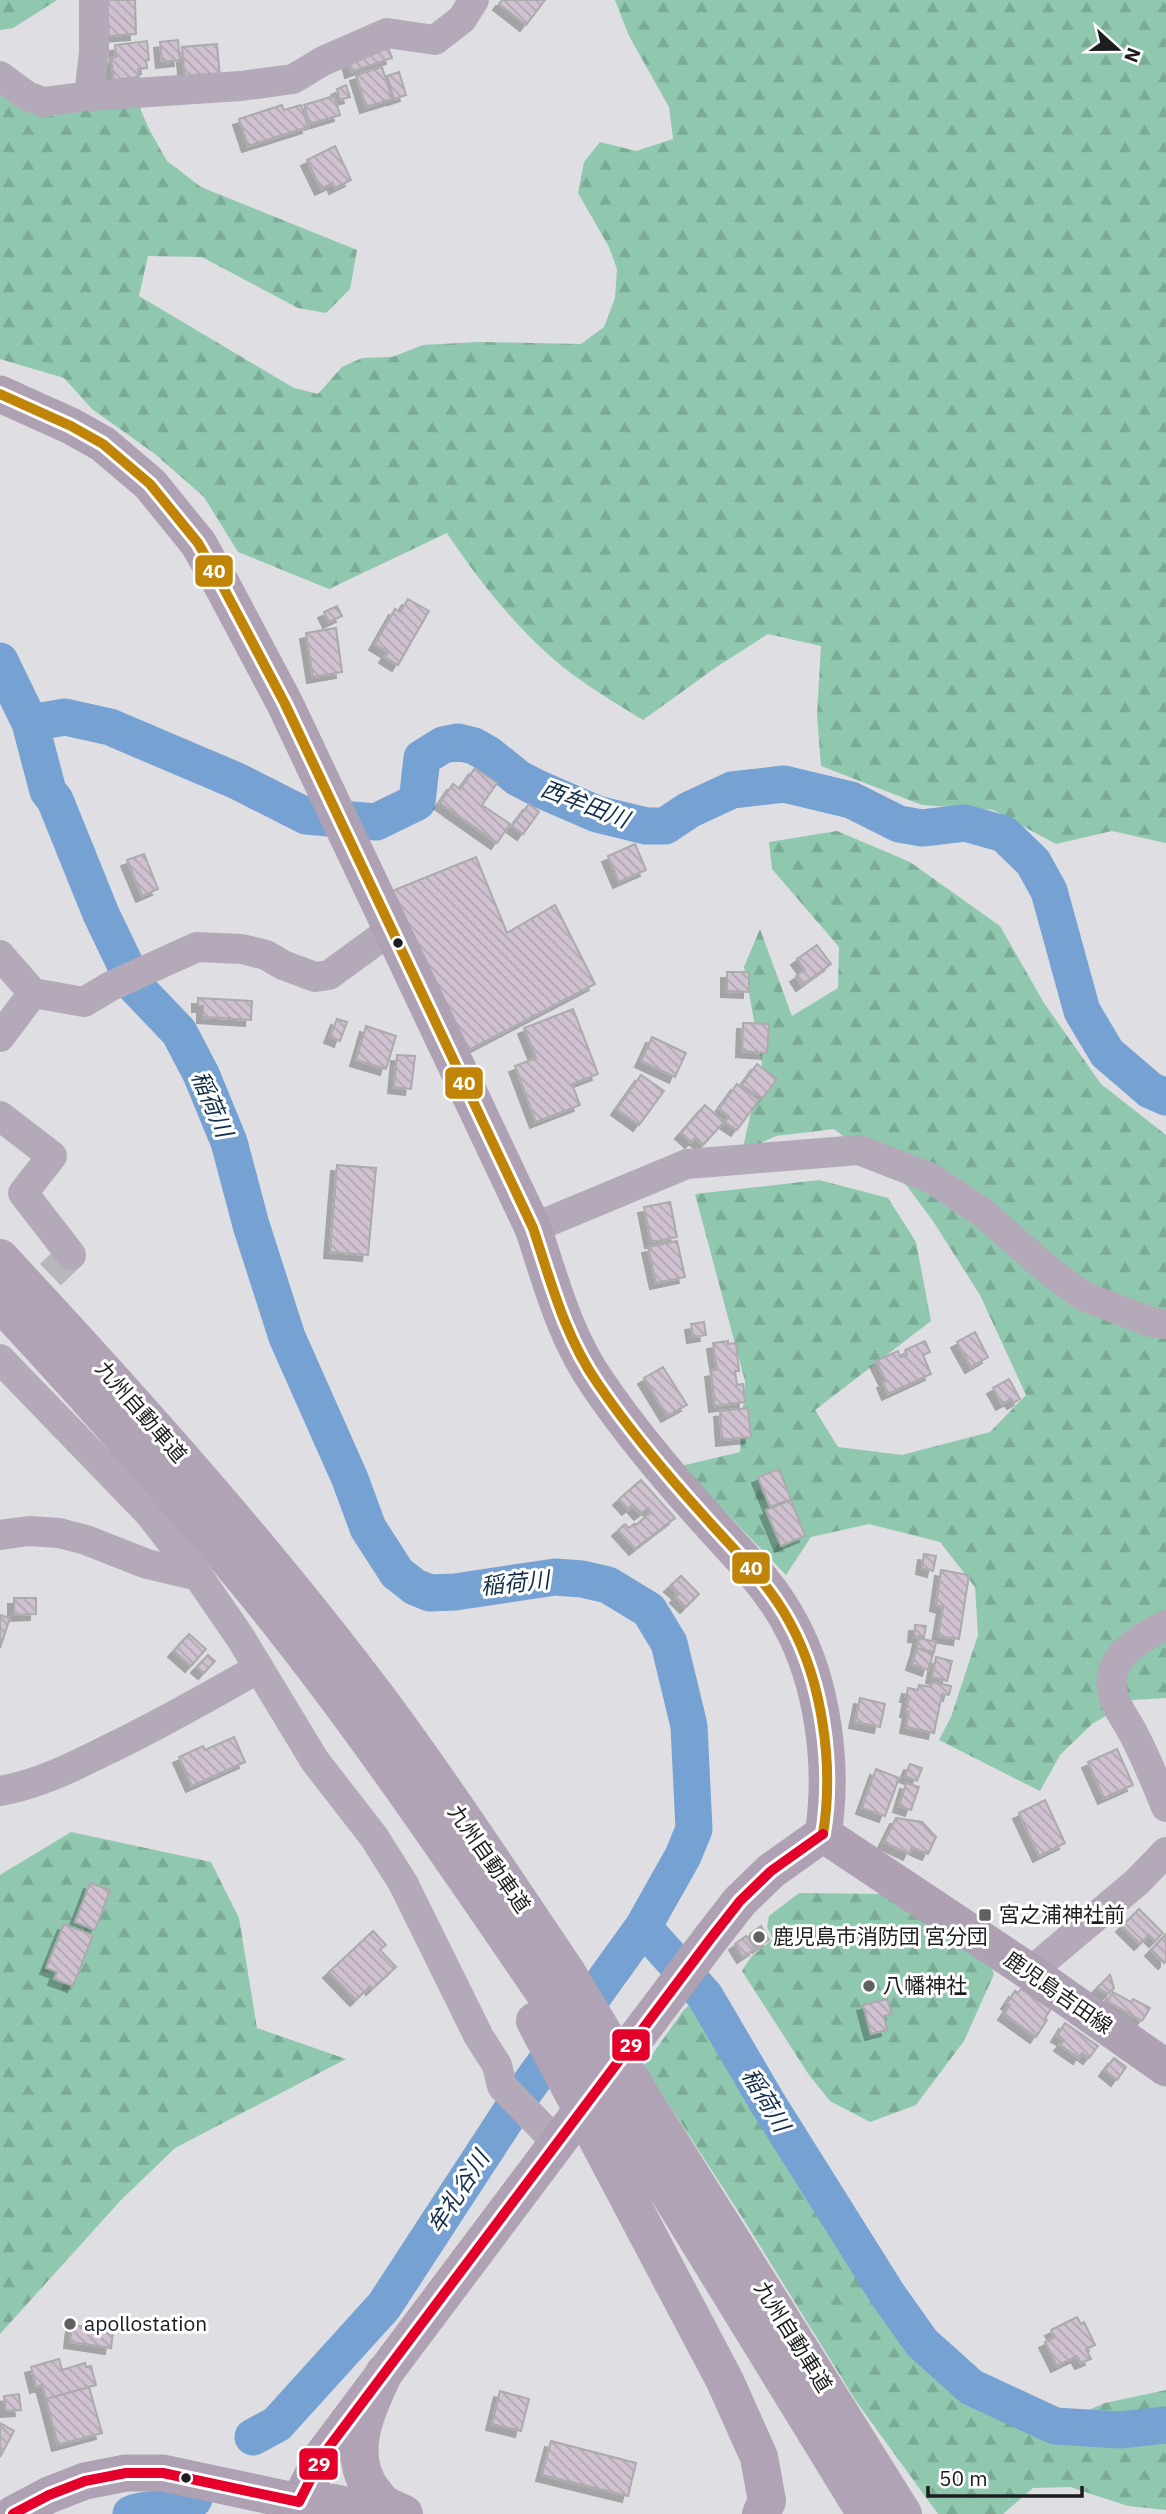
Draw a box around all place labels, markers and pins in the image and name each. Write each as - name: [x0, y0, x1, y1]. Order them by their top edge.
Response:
- unlabelled marker: [391, 936, 405, 950]
- place label: 宮之浦神社前: [999, 1900, 1125, 1928]
- marker: 宮之浦神社前: [977, 1907, 993, 1923]
- place label: 鹿児島市消防団 宮分団: [773, 1922, 988, 1950]
- marker: 鹿児島市消防団 宮分団: [751, 1929, 767, 1945]
- place label: 八幡神社: [883, 1971, 967, 1999]
- marker: 八幡神社: [861, 1978, 877, 1994]
- place label: apollostation: [84, 2309, 207, 2337]
- marker: apollostation: [62, 2316, 78, 2332]
- unlabelled marker: [179, 2471, 193, 2485]

